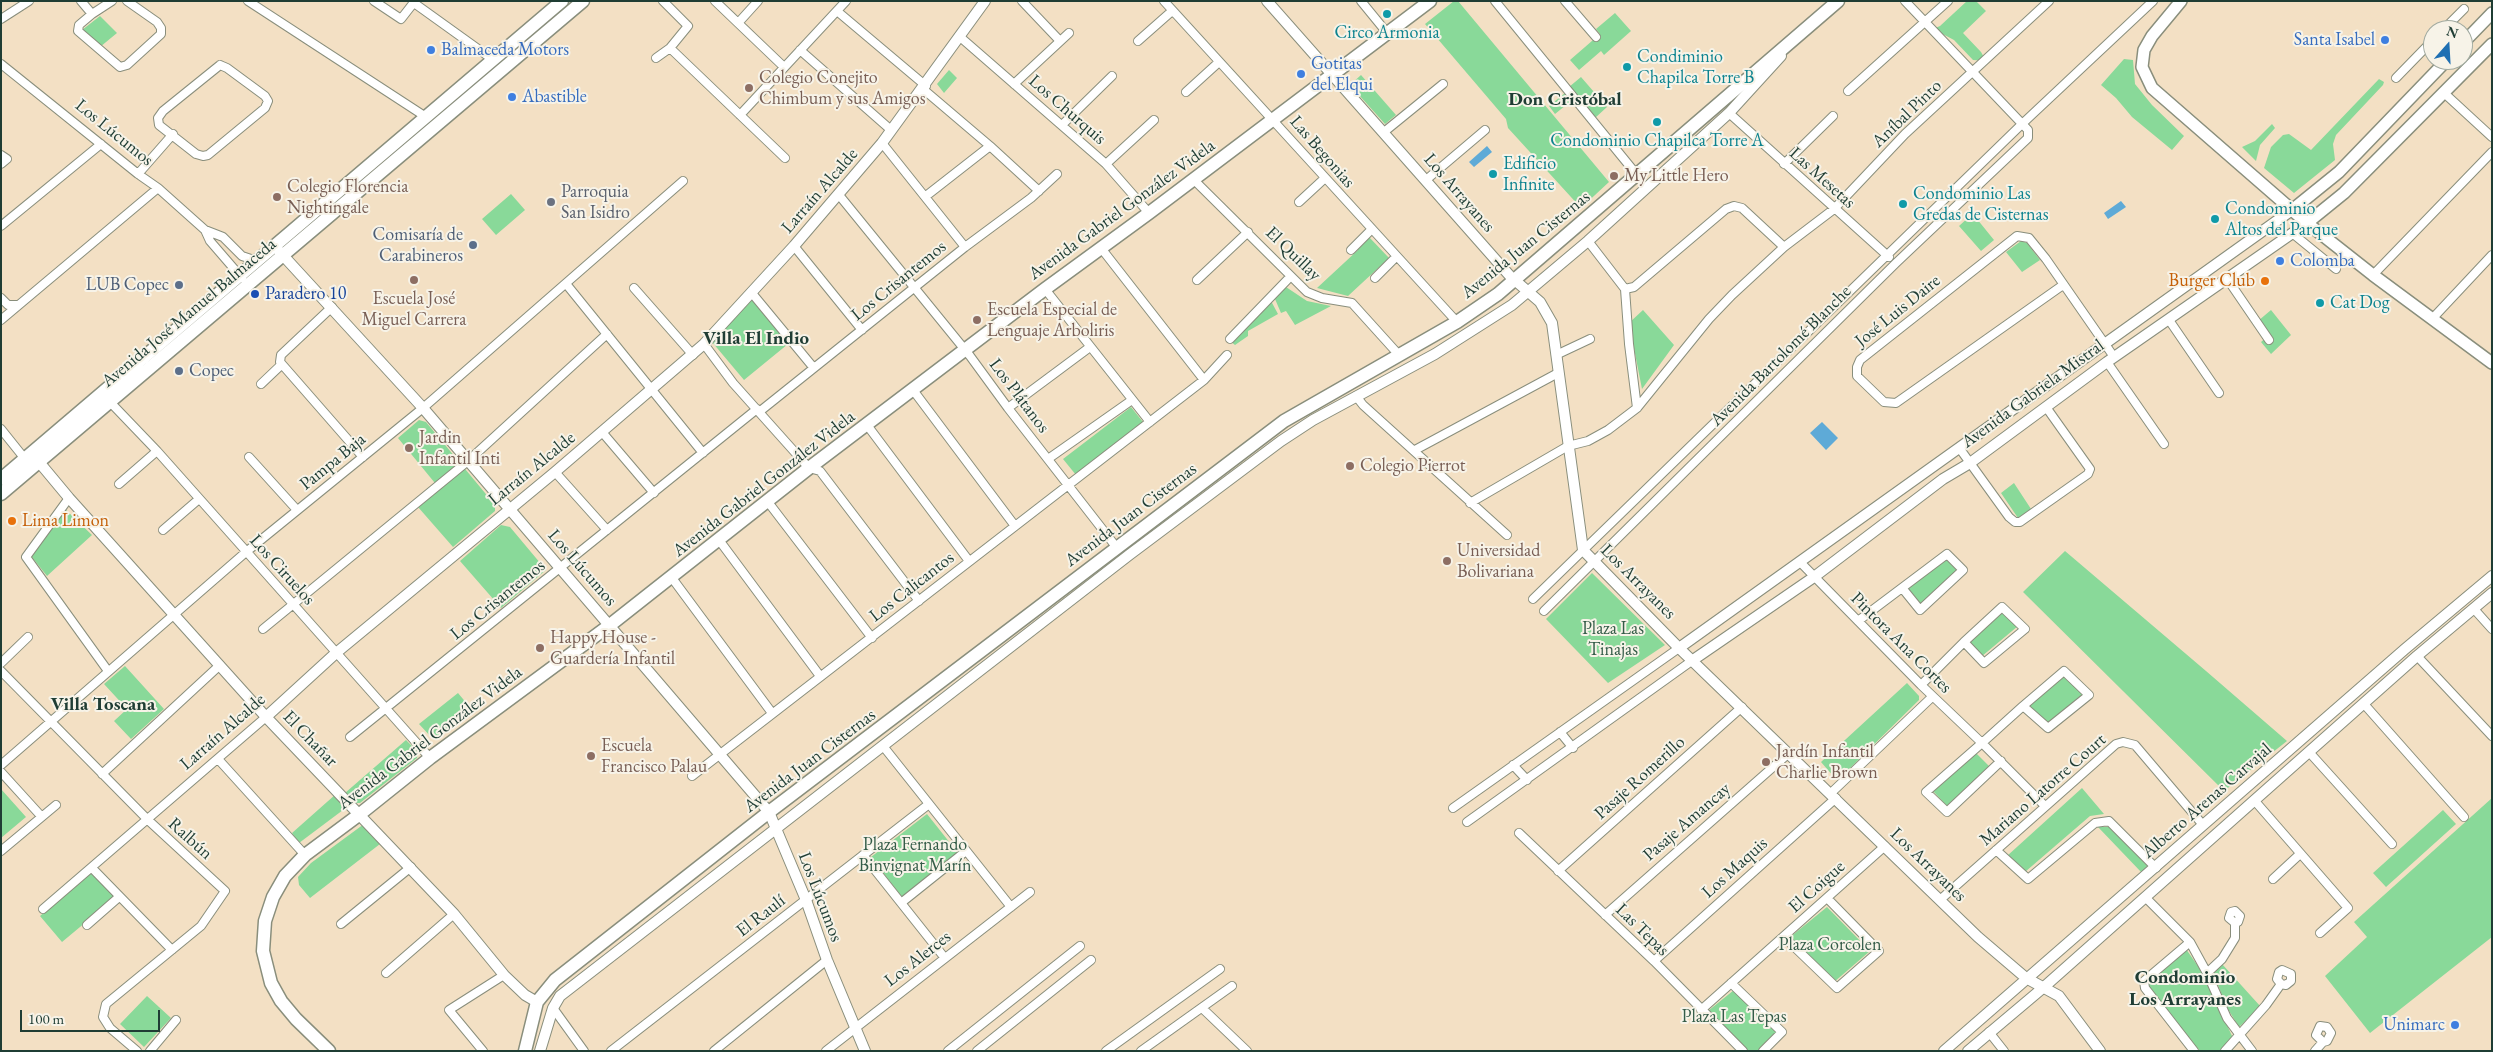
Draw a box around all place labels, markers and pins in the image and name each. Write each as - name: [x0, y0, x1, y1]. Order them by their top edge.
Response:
- marker: Circo Armonia: [1381, 8, 1393, 20]
- place label: Circo Armonia: [1334, 22, 1440, 44]
- place label: Santa Isabel: [2294, 29, 2375, 51]
- marker: Santa Isabel: [2379, 34, 2391, 46]
- place label: Balmaceda Motors: [441, 39, 569, 61]
- marker: Balmaceda Motors: [425, 44, 437, 56]
- place label: Condiminio Chapilca Torre B: [1637, 46, 1754, 88]
- place label: Gotitas del Elqui: [1311, 53, 1373, 96]
- marker: Condiminio Chapilca Torre B: [1621, 61, 1633, 73]
- place label: Colegio Conejito Chimbum y sus Amigos: [759, 67, 925, 110]
- marker: Gotitas del Elqui: [1295, 68, 1307, 80]
- marker: Colegio Conejito Chimbum y sus Amigos: [743, 82, 755, 94]
- place label: Abastible: [522, 86, 587, 108]
- marker: Abastible: [506, 91, 518, 103]
- marker: Condominio Chapilca Torre A: [1651, 116, 1663, 128]
- place label: Condominio Chapilca Torre A: [1550, 130, 1764, 152]
- place label: Edificio Infinite: [1503, 153, 1556, 195]
- place label: My Little Hero: [1624, 165, 1729, 187]
- marker: Edificio Infinite: [1487, 168, 1499, 180]
- marker: My Little Hero: [1608, 170, 1620, 182]
- place label: Colegio Florencia Nightingale: [287, 176, 408, 218]
- place label: Parroquia San Isidro: [561, 181, 630, 223]
- place label: Condominio Las Gredas de Cisternas: [1913, 183, 2049, 225]
- marker: Colegio Florencia Nightingale: [271, 191, 283, 203]
- marker: Parroquia San Isidro: [545, 196, 557, 208]
- marker: Condominio Las Gredas de Cisternas: [1897, 198, 1909, 210]
- place label: Condominio Altos del Parque: [2225, 198, 2338, 240]
- marker: Condominio Altos del Parque: [2209, 213, 2221, 225]
- place label: Comisaría de Carabineros: [373, 224, 463, 266]
- marker: Comisaría de Carabineros: [467, 239, 479, 251]
- place label: Colomba: [2290, 250, 2355, 272]
- marker: Colomba: [2274, 255, 2286, 267]
- place label: Burger Club: [2169, 270, 2255, 292]
- place label: LUB Copec: [86, 274, 169, 296]
- marker: Escuela José Miguel Carrera: [408, 274, 420, 286]
- marker: Burger Club: [2259, 275, 2271, 287]
- marker: LUB Copec: [173, 279, 185, 291]
- place label: Paradero 10: [265, 283, 346, 305]
- marker: Paradero 10: [249, 288, 261, 300]
- place label: Escuela José Miguel Carrera: [361, 288, 467, 330]
- place label: Cat Dog: [2330, 292, 2390, 314]
- marker: Cat Dog: [2314, 297, 2326, 309]
- place label: Escuela Especial de Lenguaje Arboliris: [987, 299, 1117, 342]
- marker: Escuela Especial de Lenguaje Arboliris: [971, 314, 983, 326]
- place label: Copec: [189, 360, 234, 382]
- marker: Copec: [173, 365, 185, 377]
- place label: Jardin Infantil Inti: [419, 427, 500, 469]
- marker: Jardin Infantil Inti: [403, 442, 415, 454]
- place label: Colegio Pierrot: [1360, 455, 1465, 477]
- marker: Colegio Pierrot: [1344, 460, 1356, 472]
- place label: Lima Limon: [22, 510, 109, 532]
- marker: Lima Limon: [6, 515, 18, 527]
- place label: Universidad Bolivariana: [1457, 540, 1540, 582]
- marker: Universidad Bolivariana: [1441, 555, 1453, 567]
- place label: Happy House - Guardería Infantil: [550, 627, 675, 670]
- marker: Happy House - Guardería Infantil: [534, 642, 546, 654]
- place label: Escuela Francisco Palau: [601, 735, 707, 778]
- place label: Jardín Infantil Charlie Brown: [1776, 741, 1878, 784]
- marker: Escuela Francisco Palau: [585, 750, 597, 762]
- marker: Jardín Infantil Charlie Brown: [1760, 756, 1772, 768]
- place label: Unimarc: [2383, 1014, 2445, 1036]
- marker: Unimarc: [2449, 1019, 2461, 1031]

